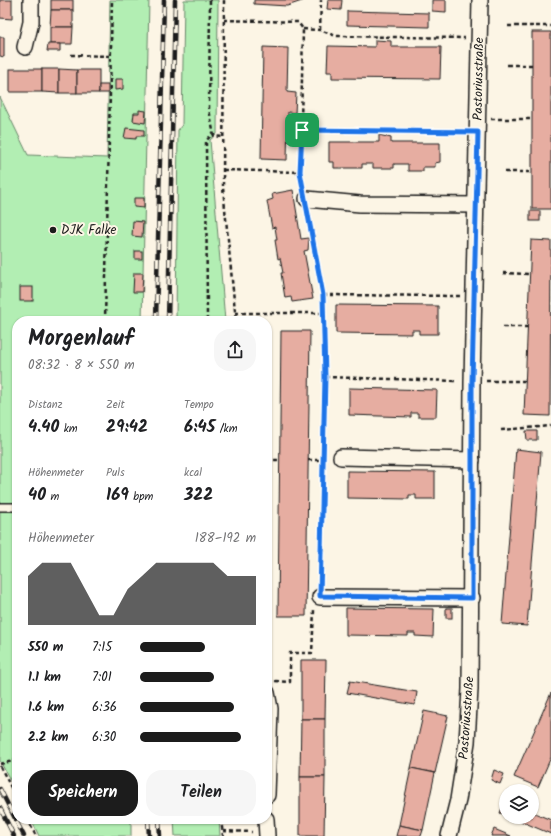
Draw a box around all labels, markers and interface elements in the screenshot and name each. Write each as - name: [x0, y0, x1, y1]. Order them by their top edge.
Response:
- street label: Pastoriusstraße: [468, 37, 490, 121]
- pin: [285, 113, 319, 147]
- icon: arrive: [291, 119, 313, 141]
- place label: DJK Falke: [61, 220, 117, 241]
- marker: DJK Falke: [48, 225, 58, 235]
- text: Morgenlauf: [28, 322, 133, 357]
- button: share: [214, 329, 256, 371]
- text: 08:32 · 8 × 550 m: [28, 355, 135, 376]
- text: Distanz: [28, 396, 63, 414]
- text: Zeit: [106, 396, 125, 414]
- text: Tempo: [184, 396, 214, 414]
- text: 4.40: [28, 414, 59, 441]
- text: 29:42: [106, 414, 148, 441]
- text: 6:45: [184, 414, 215, 441]
- text: km: [59, 420, 78, 438]
- text: /km: [215, 420, 238, 438]
- text: Höhenmeter: [28, 464, 84, 482]
- text: Puls: [106, 464, 125, 482]
- text: kcal: [184, 464, 202, 482]
- text: 40: [28, 482, 46, 509]
- text: 169: [106, 482, 129, 509]
- text: 322: [184, 482, 213, 509]
- text: m: [46, 488, 59, 506]
- text: bpm: [129, 488, 153, 506]
- text: Höhenmeter: [28, 528, 94, 549]
- text: 188–192 m: [195, 528, 256, 549]
- text: 550 m: [28, 637, 63, 658]
- text: 7:15: [92, 637, 112, 658]
- text: 1.1 km: [28, 667, 61, 688]
- text: 7:01: [92, 667, 112, 688]
- street label: Pastoriusstraße: [454, 676, 480, 760]
- text: 1.6 km: [28, 697, 64, 718]
- text: 6:36: [92, 697, 117, 718]
- text: 2.2 km: [28, 727, 68, 748]
- text: 6:30: [92, 727, 116, 748]
- button: Speichern: [28, 770, 138, 816]
- button: Teilen: [146, 770, 256, 816]
- map controls: [499, 784, 539, 824]
- button: layers: [499, 784, 539, 824]

